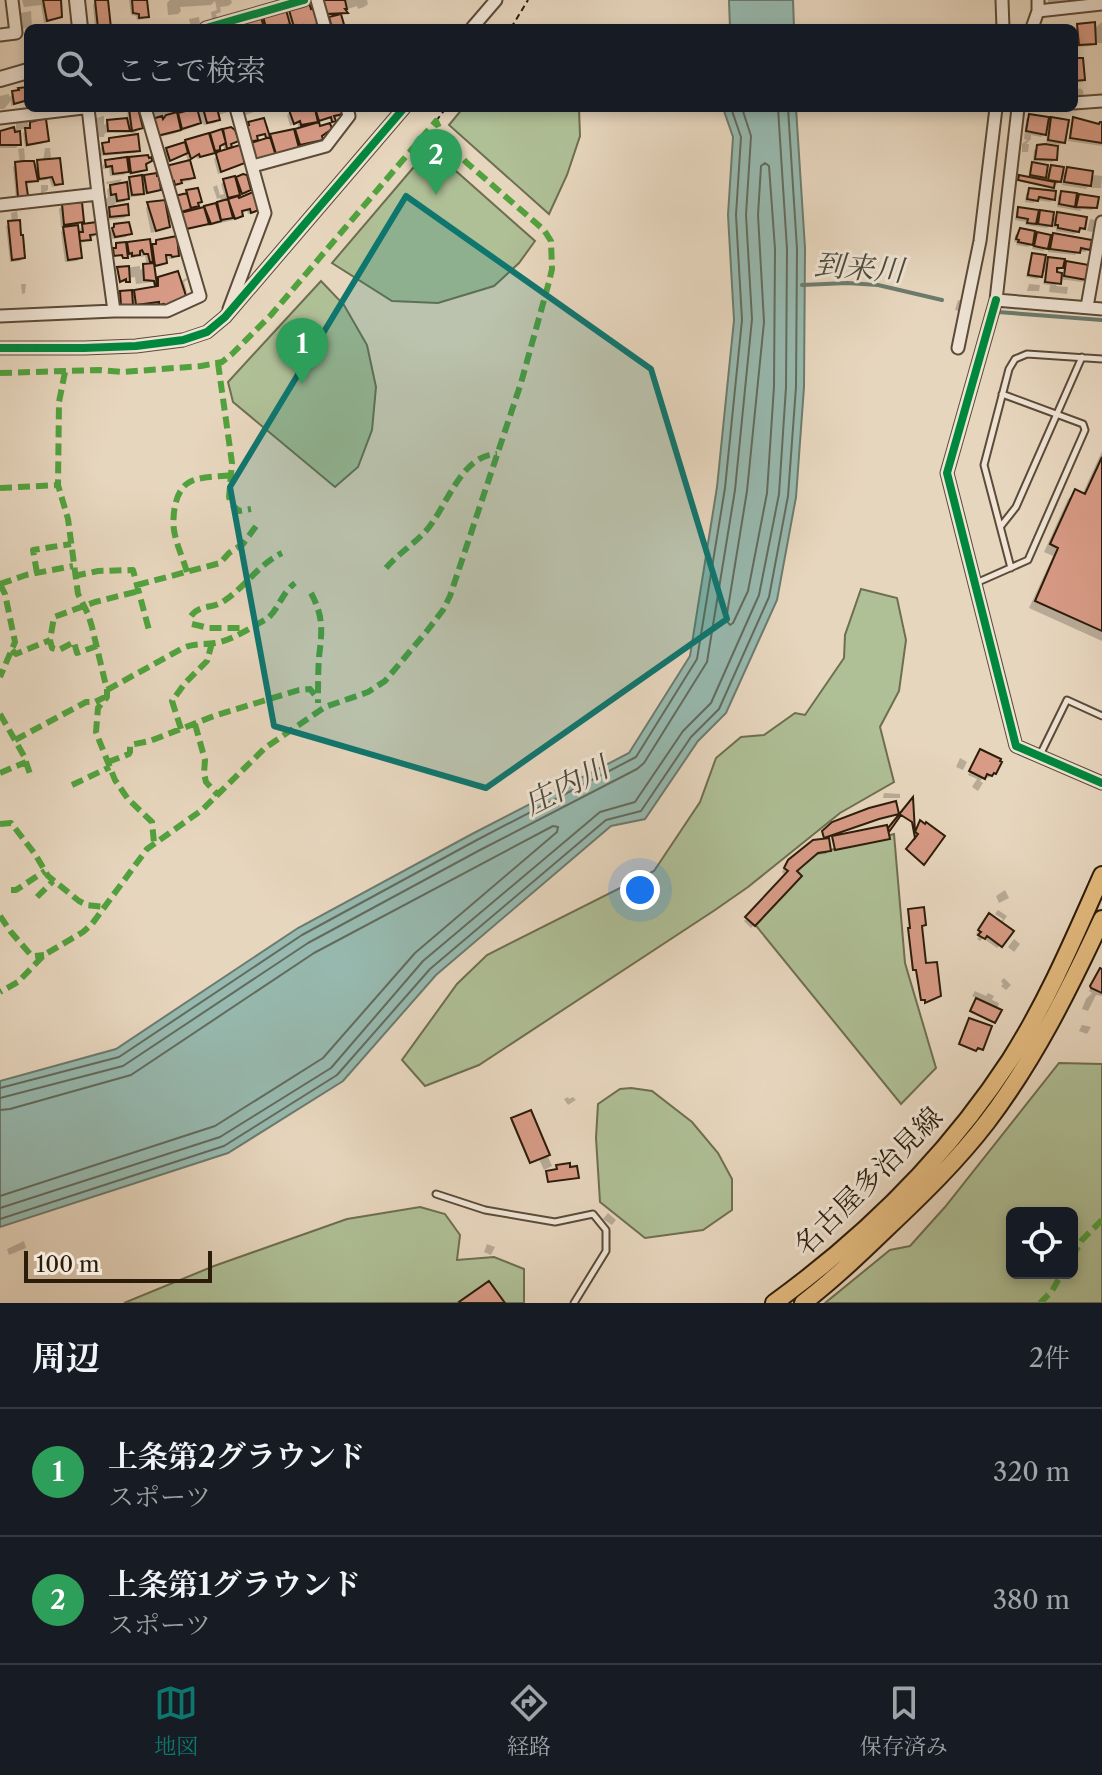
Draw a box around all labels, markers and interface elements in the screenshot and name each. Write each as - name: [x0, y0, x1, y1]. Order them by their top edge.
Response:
- search box: [24, 24, 1078, 112]
- icon: search: [52, 46, 96, 90]
- text: ここで検索: [116, 52, 266, 89]
- pin: 2: [410, 129, 462, 195]
- water label: 到来川: [813, 246, 908, 289]
- pin: 1: [276, 318, 328, 384]
- water label: 庄内川: [517, 747, 617, 822]
- your location: [620, 870, 660, 910]
- street label: 名古屋多治見線: [787, 1100, 949, 1262]
- map controls: [1006, 1207, 1078, 1279]
- button: locate: [1006, 1207, 1078, 1279]
- scale bar: [24, 1247, 212, 1283]
- text: 100 m: [36, 1251, 99, 1278]
- text: 周辺: [32, 1337, 100, 1379]
- text: 2件: [1029, 1342, 1070, 1374]
- text: 上条第2グラウンド: [108, 1438, 366, 1475]
- text: 1: [52, 1456, 64, 1488]
- text: 320 m: [993, 1456, 1070, 1488]
- text: スポーツ: [108, 1481, 211, 1513]
- text: 上条第1グラウンド: [108, 1566, 362, 1603]
- text: 2: [50, 1584, 66, 1616]
- text: 380 m: [993, 1584, 1070, 1616]
- text: スポーツ: [108, 1609, 211, 1641]
- tab: 地図: [154, 1681, 198, 1760]
- tab: 経路: [507, 1681, 551, 1760]
- tab: 保存済み: [860, 1681, 948, 1760]

